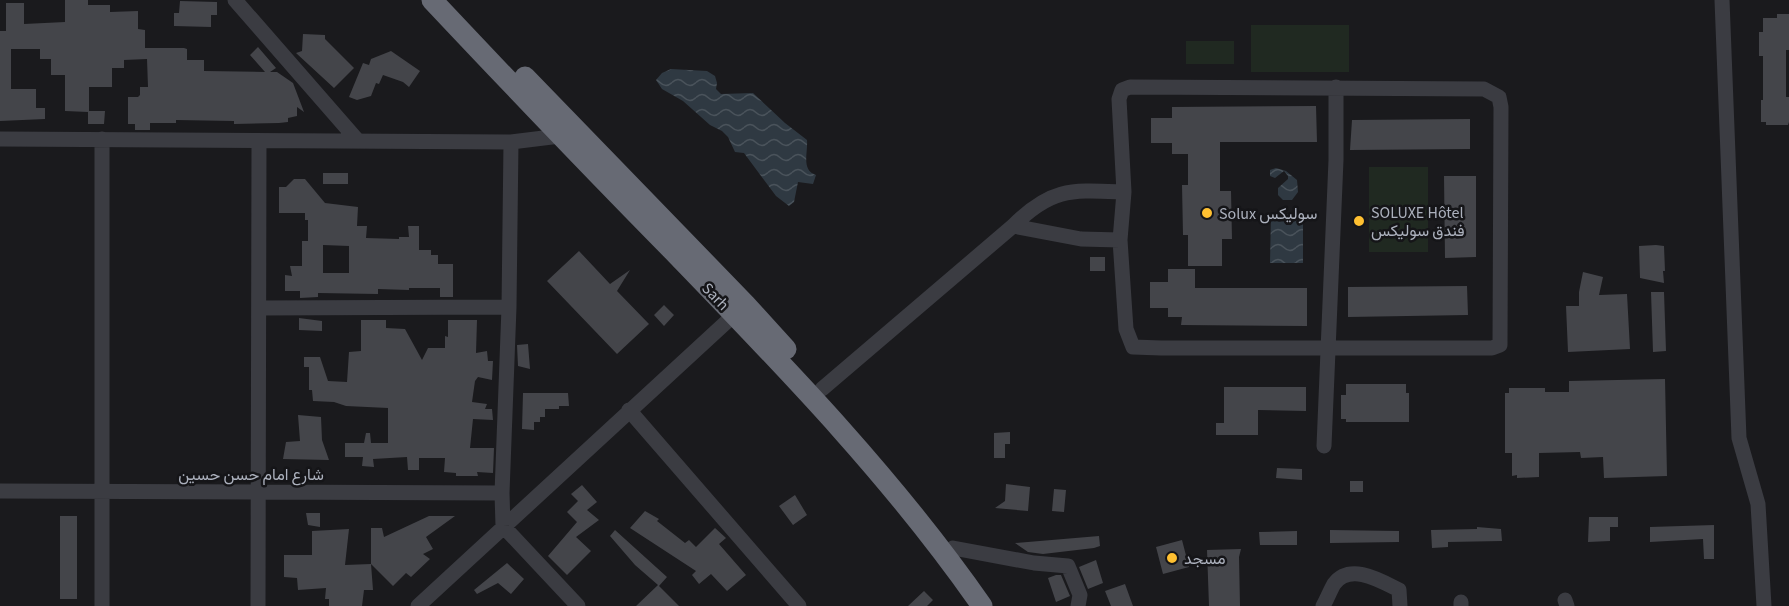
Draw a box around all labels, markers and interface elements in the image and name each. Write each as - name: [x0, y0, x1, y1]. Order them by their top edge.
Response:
- place label: SOLUXE Hôtel فندق سوليكس: [1371, 202, 1465, 242]
- place label: Solux سوليكس: [1219, 203, 1317, 225]
- marker: Solux سوليكس: [1200, 206, 1214, 220]
- marker: SOLUXE Hôtel فندق سوليكس: [1352, 214, 1366, 228]
- street label: Sarh: [697, 278, 734, 315]
- street label: شارع امام حسن حسين: [178, 464, 324, 486]
- place label: مسجد: [1184, 548, 1225, 570]
- marker: مسجد: [1165, 551, 1179, 565]

